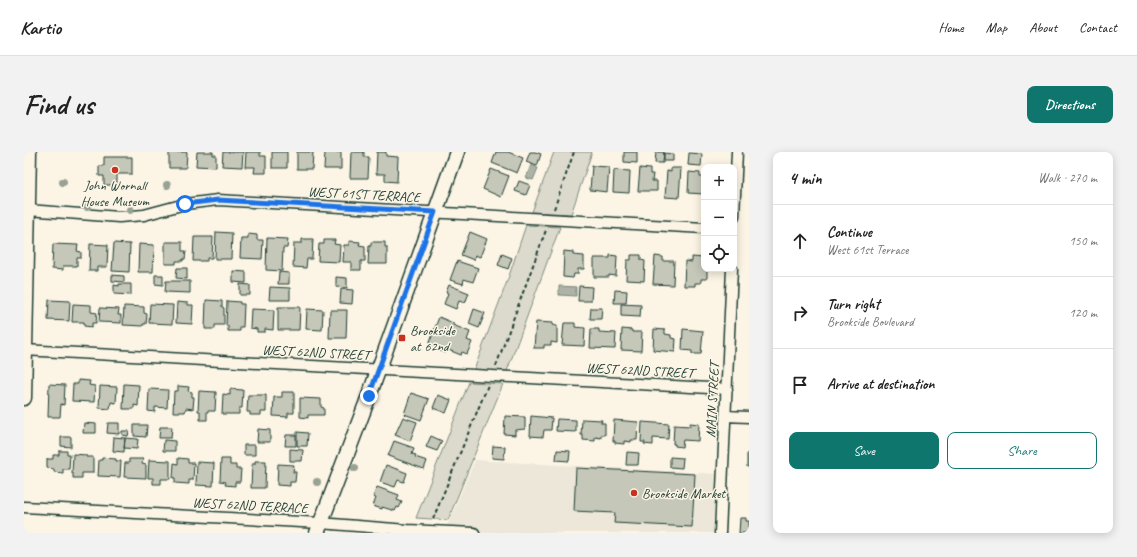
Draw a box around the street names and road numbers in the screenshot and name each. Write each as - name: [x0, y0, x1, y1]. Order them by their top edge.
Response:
- street label: WEST 61ST TERRACE: [307, 183, 423, 206]
- street label: WEST 62ND STREET: [262, 341, 374, 364]
- street label: MAIN STREET: [702, 358, 723, 438]
- street label: WEST 62ND STREET: [586, 359, 698, 382]
- street label: WEST 62ND TERRACE: [192, 494, 310, 517]

